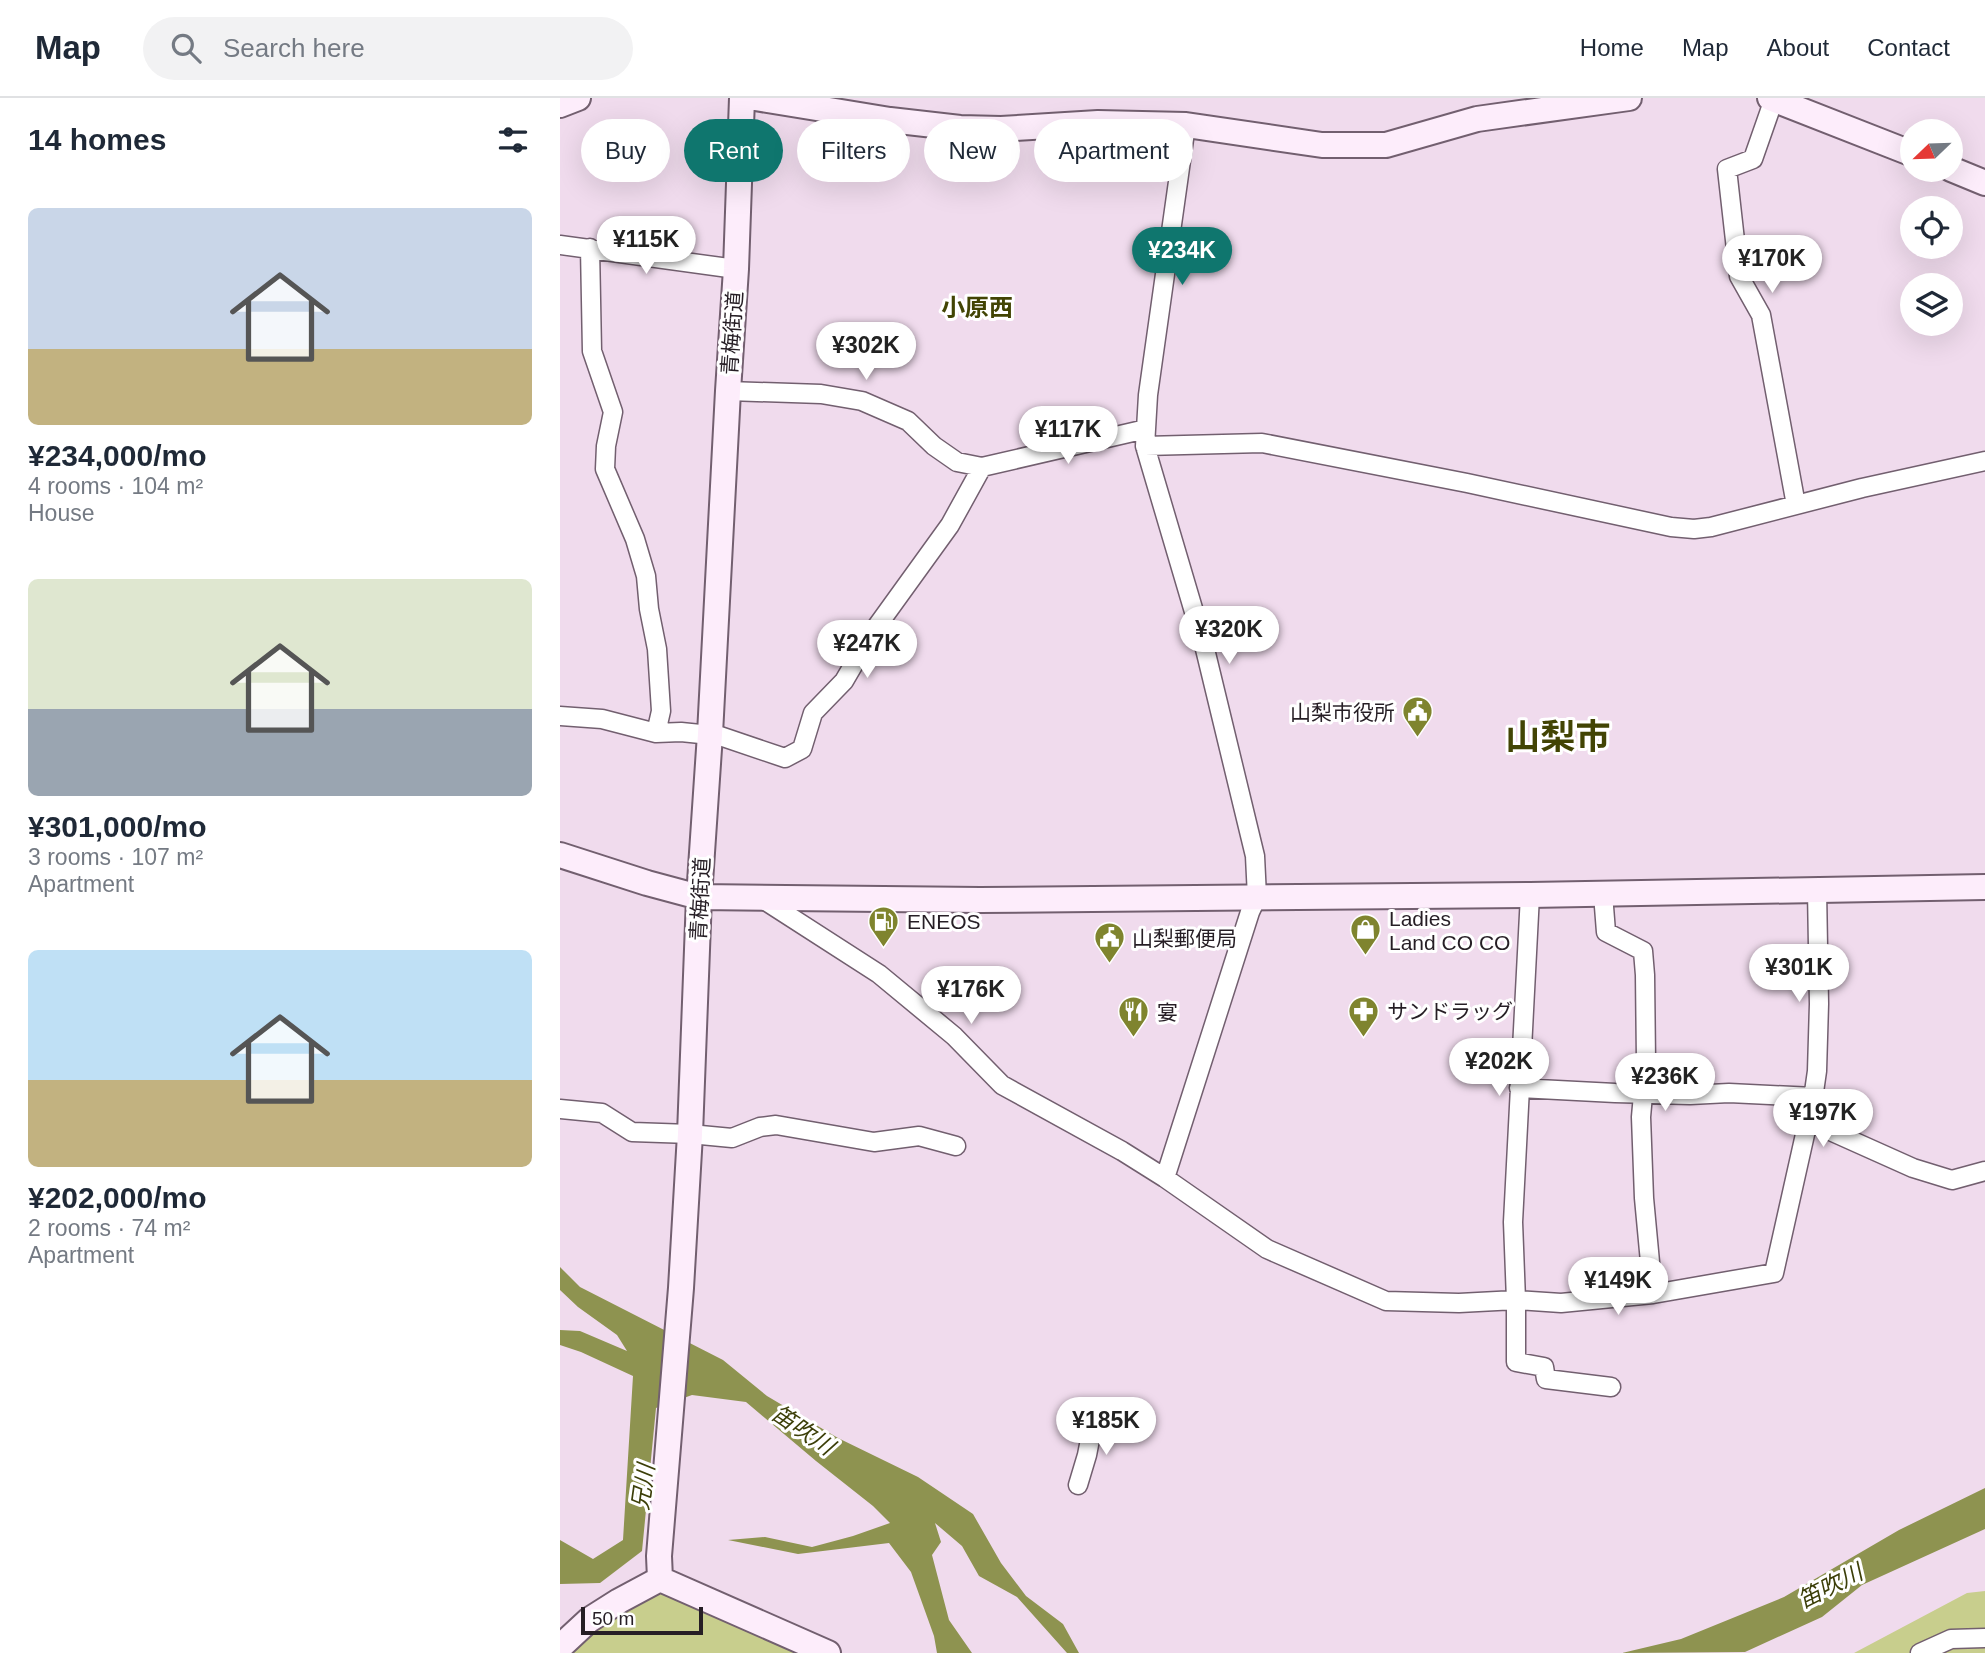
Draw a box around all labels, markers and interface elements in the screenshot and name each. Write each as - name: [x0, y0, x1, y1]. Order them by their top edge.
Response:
- search box: [143, 17, 633, 80]
- text: Map: [35, 29, 101, 66]
- icon: search: [167, 29, 205, 67]
- text: Search here: [223, 33, 365, 63]
- text: Home: [1580, 34, 1644, 61]
- text: Map: [1682, 34, 1729, 61]
- text: About: [1767, 34, 1829, 61]
- text: Contact: [1867, 34, 1950, 61]
- chip: Buy: [581, 119, 670, 182]
- chip: Rent: [684, 119, 783, 182]
- chip: Filters: [797, 119, 910, 182]
- chip: New: [924, 119, 1020, 182]
- chip: Apartment: [1034, 119, 1193, 182]
- north arrow: [1900, 119, 1964, 182]
- map controls: [1900, 119, 1963, 336]
- icon: filters: [494, 121, 532, 159]
- text: 14 homes: [28, 123, 166, 156]
- button: locate: [1900, 196, 1963, 259]
- pin: ¥115K: [597, 216, 695, 276]
- text: ¥115K: [613, 226, 679, 252]
- pin: ¥234K: [1133, 228, 1231, 287]
- pin: ¥170K: [1723, 236, 1821, 295]
- text: ¥234K: [1148, 237, 1216, 263]
- text: ¥170K: [1738, 245, 1806, 271]
- icon: home: [217, 254, 343, 380]
- button: layers: [1900, 273, 1963, 336]
- street label: 青梅街道: [718, 290, 746, 376]
- district label: 小原西: [941, 294, 1013, 321]
- pin: ¥302K: [817, 322, 915, 382]
- text: ¥302K: [832, 332, 900, 358]
- pin: ¥117K: [1019, 406, 1117, 466]
- text: ¥117K: [1035, 416, 1101, 442]
- text: ¥234,000/mo: [28, 439, 206, 472]
- text: 4 rooms · 104 m²: [28, 473, 203, 499]
- text: House: [28, 500, 94, 526]
- pin: ¥320K: [1180, 606, 1278, 666]
- text: ¥320K: [1195, 616, 1263, 642]
- pin: ¥247K: [818, 620, 916, 680]
- icon: home: [217, 625, 343, 751]
- text: ¥247K: [833, 630, 901, 656]
- public building icon: 山梨市役所: [1401, 695, 1435, 739]
- place label: 山梨市役所: [1290, 701, 1395, 724]
- district label: 山梨市: [1505, 717, 1611, 756]
- text: ¥301,000/mo: [28, 810, 206, 843]
- text: 3 rooms · 107 m²: [28, 844, 203, 870]
- street label: 青梅街道: [686, 856, 714, 942]
- text: Apartment: [28, 871, 134, 897]
- fuel station icon: ENEOS: [867, 904, 901, 948]
- place label: Ladies Land CO CO: [1389, 907, 1510, 954]
- place label: ENEOS: [907, 910, 981, 933]
- shop icon: Ladies Land CO CO: [1349, 913, 1383, 957]
- public building icon: 山梨郵便局: [1092, 921, 1126, 965]
- place label: 山梨郵便局: [1132, 927, 1237, 950]
- pin: ¥301K: [1750, 944, 1848, 1004]
- text: ¥301K: [1765, 954, 1833, 980]
- pin: ¥176K: [922, 967, 1020, 1026]
- text: ¥176K: [937, 976, 1005, 1002]
- pharmacy icon: サンドラッグ: [1347, 994, 1381, 1038]
- restaurant icon: 宴: [1117, 995, 1151, 1039]
- icon: home: [217, 996, 343, 1122]
- place label: サンドラッグ: [1387, 1000, 1513, 1023]
- place label: 宴: [1157, 1001, 1178, 1024]
- pin: ¥202K: [1450, 1038, 1548, 1098]
- text: ¥202K: [1465, 1048, 1533, 1074]
- pin: ¥236K: [1616, 1054, 1714, 1113]
- text: ¥236K: [1631, 1063, 1699, 1089]
- pin: ¥197K: [1774, 1090, 1872, 1149]
- text: ¥197K: [1789, 1099, 1857, 1125]
- text: ¥202,000/mo: [28, 1181, 206, 1214]
- text: 2 rooms · 74 m²: [28, 1215, 190, 1241]
- text: Apartment: [28, 1242, 134, 1268]
- pin: ¥149K: [1569, 1258, 1667, 1317]
- text: ¥149K: [1584, 1267, 1652, 1293]
- pin: ¥185K: [1057, 1398, 1155, 1457]
- water label: 笛吹川: [767, 1400, 841, 1462]
- text: ¥185K: [1072, 1407, 1140, 1433]
- water label: 兄川: [627, 1459, 659, 1512]
- water label: 笛吹川: [1793, 1557, 1869, 1613]
- scale bar: [581, 1604, 704, 1636]
- text: 50 m: [592, 1608, 634, 1629]

